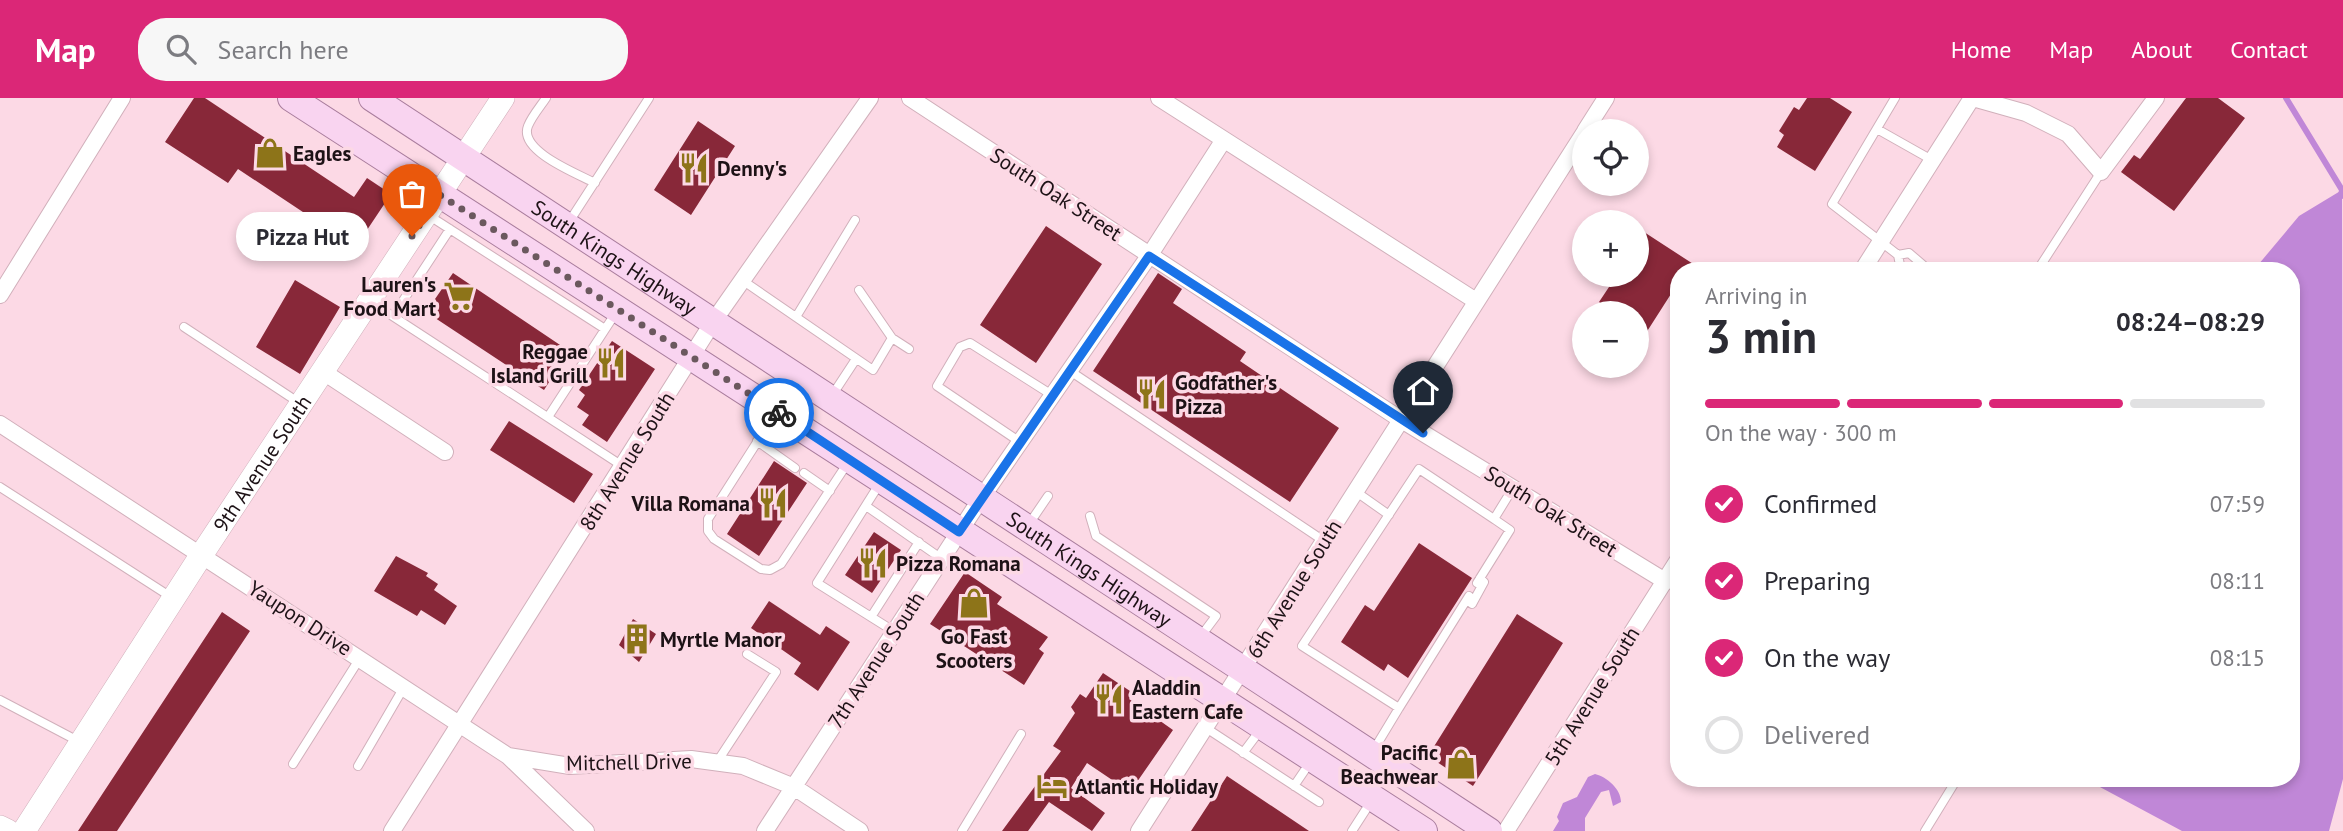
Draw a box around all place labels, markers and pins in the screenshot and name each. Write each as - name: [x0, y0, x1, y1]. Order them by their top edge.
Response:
- shop icon: Eagles: [253, 136, 287, 170]
- place label: Eagles: [293, 140, 351, 167]
- restaurant icon: Denny's: [677, 151, 711, 185]
- place label: Denny's: [717, 155, 787, 182]
- pin: [382, 164, 442, 236]
- callout: Pizza Hut: [237, 212, 370, 260]
- place label: Lauren's Food Mart: [344, 271, 437, 322]
- supermarket icon: Lauren's Food Mart: [442, 279, 476, 313]
- place label: Reggae Island Grill: [491, 338, 589, 389]
- restaurant icon: Reggae Island Grill: [594, 346, 628, 380]
- pin: [1393, 361, 1453, 433]
- place label: Godfather's Pizza: [1175, 369, 1277, 420]
- restaurant icon: Godfather's Pizza: [1135, 377, 1169, 411]
- restaurant icon: Villa Romana: [756, 486, 790, 520]
- place label: Villa Romana: [631, 490, 750, 517]
- restaurant icon: Pizza Romana: [856, 546, 890, 580]
- place label: Pizza Romana: [896, 550, 1021, 577]
- shop icon: Go Fast Scooters: [957, 586, 991, 620]
- building icon: Myrtle Manor: [620, 622, 654, 656]
- place label: Go Fast Scooters: [936, 623, 1012, 674]
- place label: Myrtle Manor: [660, 626, 782, 653]
- place label: Aladdin Eastern Cafe: [1132, 674, 1243, 725]
- restaurant icon: Aladdin Eastern Cafe: [1092, 682, 1126, 716]
- place label: Pacific Beachwear: [1341, 739, 1439, 790]
- shop icon: Pacific Beachwear: [1444, 747, 1478, 781]
- hotel icon: Atlantic Holiday: [1035, 769, 1069, 803]
- place label: Atlantic Holiday: [1075, 773, 1219, 800]

